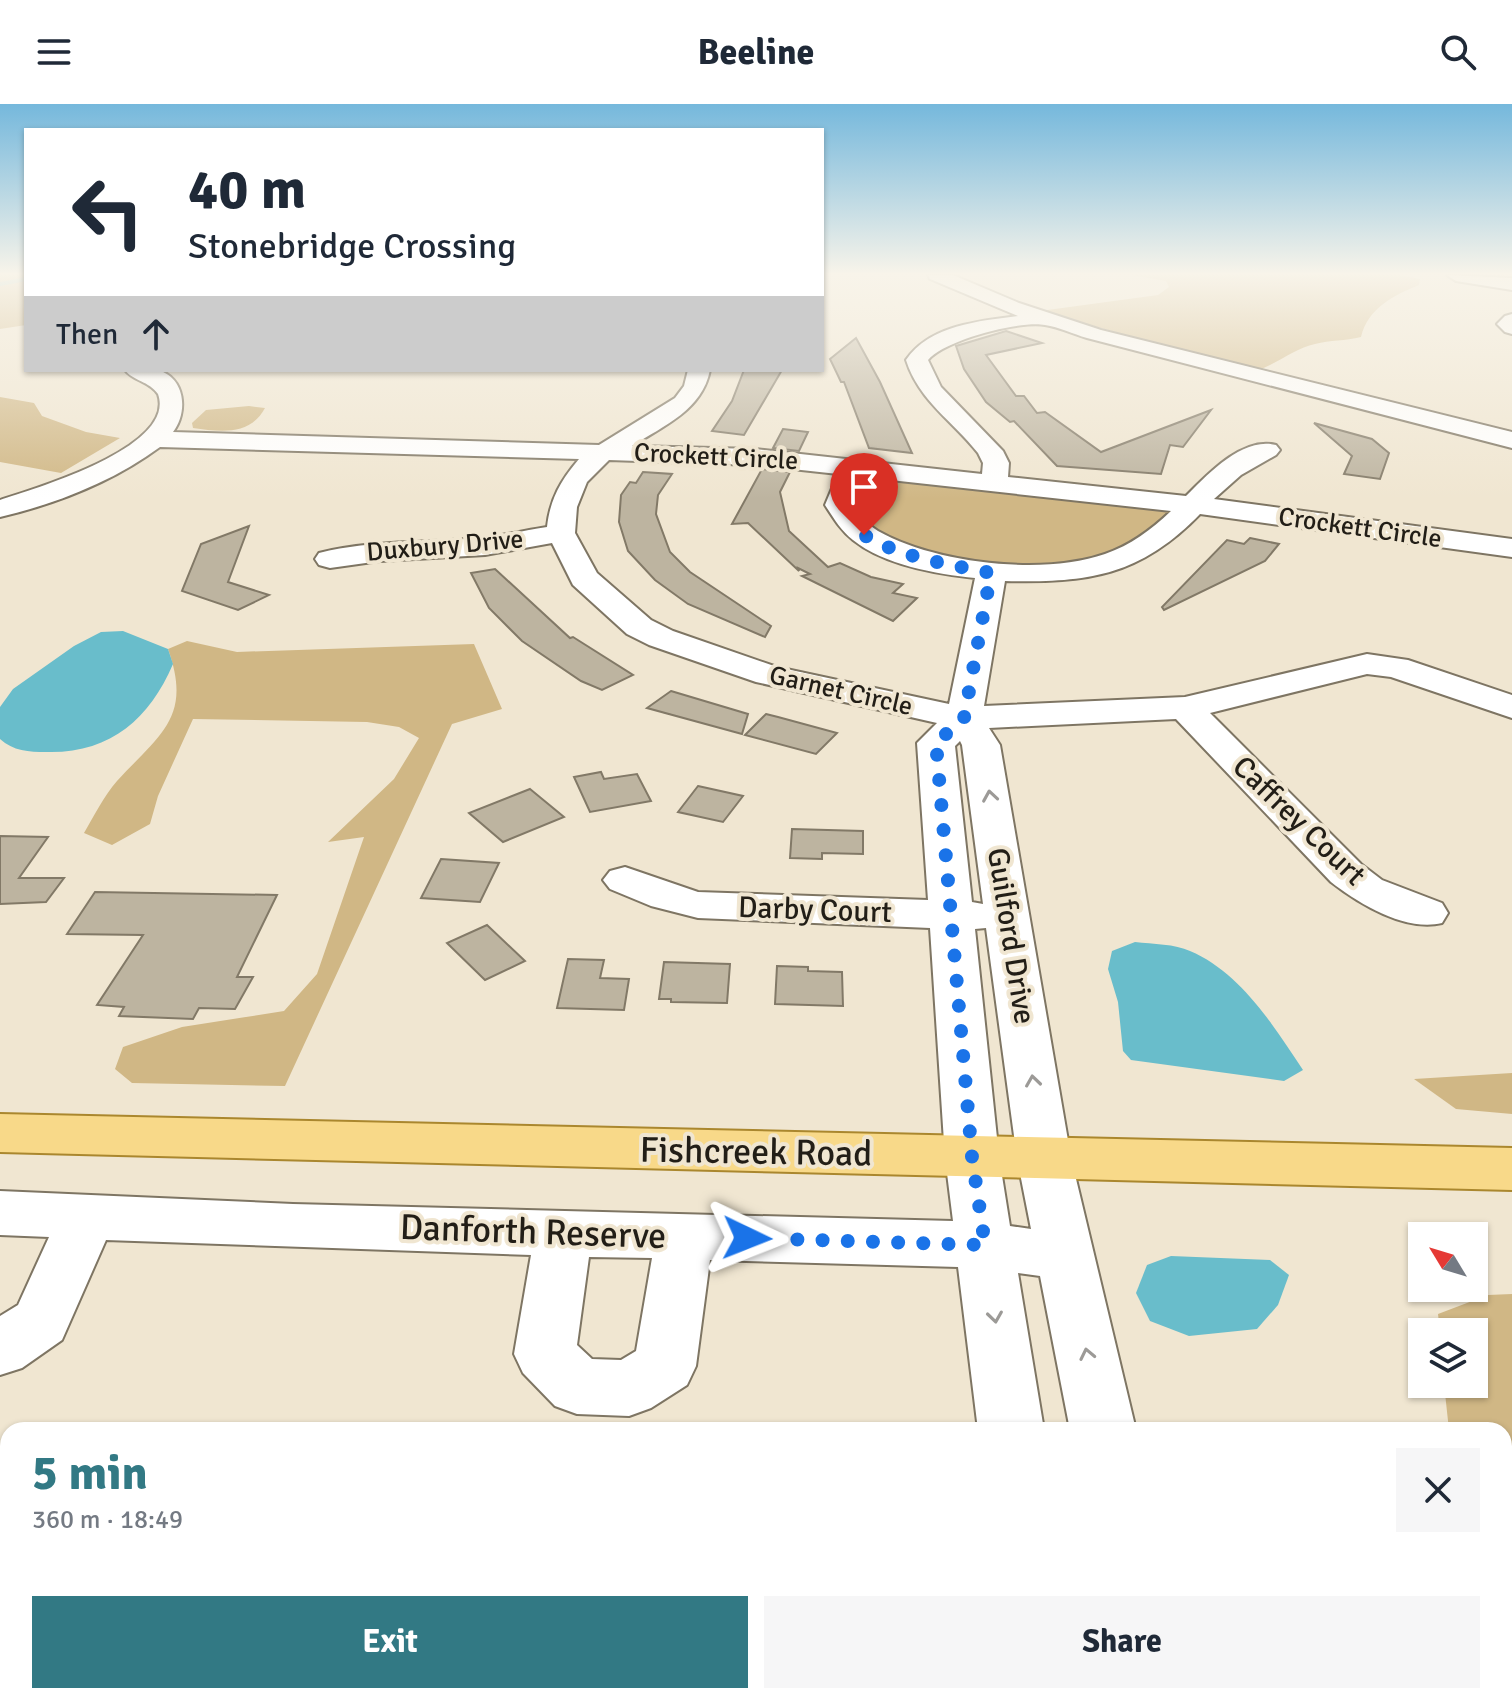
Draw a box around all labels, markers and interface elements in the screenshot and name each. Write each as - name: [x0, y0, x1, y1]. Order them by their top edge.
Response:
- icon: menu: [32, 30, 76, 74]
- text: Beeline: [698, 30, 814, 75]
- icon: search: [1436, 30, 1480, 74]
- text: 40 m: [188, 155, 306, 224]
- icon: left: [56, 160, 160, 264]
- text: Stonebridge Crossing: [188, 224, 516, 269]
- icon: ahead: [134, 312, 178, 356]
- text: Then: [56, 316, 118, 353]
- street label: Crockett Circle: [633, 437, 799, 477]
- pin: [830, 453, 898, 535]
- icon: arrive: [842, 465, 886, 509]
- street label: Crockett Circle: [1276, 501, 1444, 555]
- street label: Duxbury Drive: [365, 523, 525, 569]
- street label: Garnet Circle: [766, 659, 916, 723]
- street label: Caffrey Court: [1225, 748, 1373, 894]
- one-way arrow: [982, 789, 999, 803]
- street label: Guilford Drive: [979, 845, 1043, 1027]
- street label: Darby Court: [737, 889, 893, 931]
- one-way arrow: [1025, 1074, 1042, 1088]
- street label: Fishcreek Road: [639, 1127, 873, 1177]
- position arrow: [705, 1196, 789, 1280]
- street label: Danforth Reserve: [399, 1205, 667, 1259]
- north arrow: [1408, 1222, 1488, 1302]
- map controls: [1408, 1222, 1488, 1398]
- one-way arrow: [986, 1310, 1003, 1324]
- button: layers: [1408, 1318, 1488, 1398]
- one-way arrow: [1079, 1347, 1096, 1361]
- text: 5 min: [32, 1444, 148, 1503]
- button: close: [1396, 1448, 1480, 1532]
- text: 360 m · 18:49: [32, 1504, 183, 1536]
- button: Exit: [32, 1596, 748, 1688]
- button: Share: [764, 1596, 1480, 1688]

